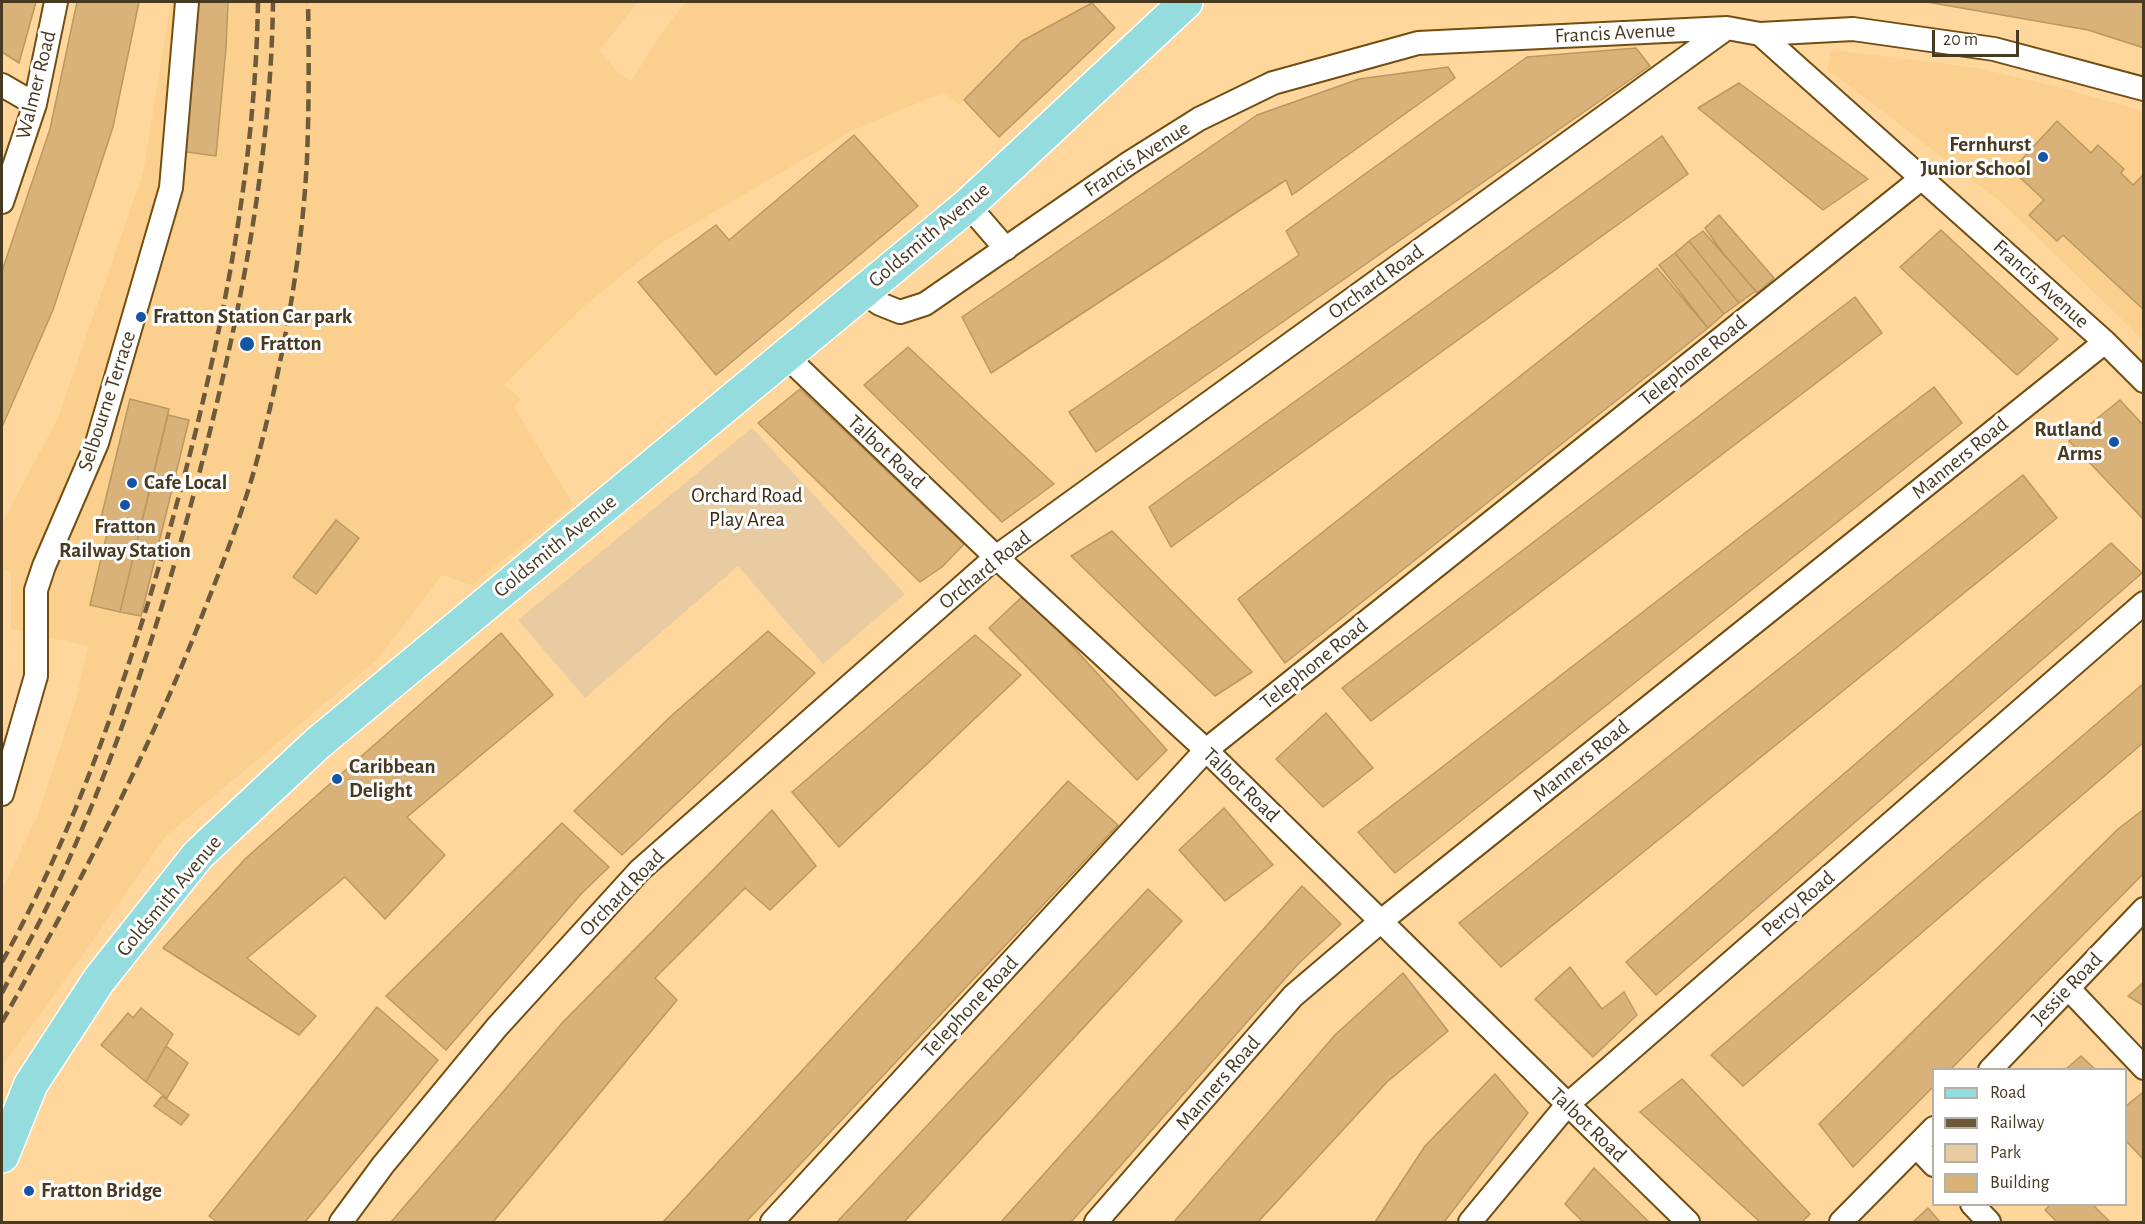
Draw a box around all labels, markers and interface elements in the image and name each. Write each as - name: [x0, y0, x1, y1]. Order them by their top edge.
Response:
- street label: Francis Avenue: [1554, 17, 1676, 49]
- scale bar: [1935, 18, 2022, 56]
- street label: Walmer Road: [10, 28, 62, 142]
- text: 20 m: [1943, 31, 1978, 49]
- street label: Francis Avenue: [1079, 116, 1195, 202]
- place label: Fernhurst Junior School: [1920, 132, 2031, 182]
- marker: Fernhurst Junior School: [2036, 150, 2050, 164]
- street label: Goldsmith Avenue: [863, 177, 995, 293]
- street label: Francis Avenue: [1988, 234, 2094, 334]
- street label: Orchard Road: [1324, 239, 1428, 325]
- place label: Fratton Station Car park: [153, 304, 352, 330]
- marker: Fratton Station Car park: [134, 310, 148, 324]
- street label: Telephone Road: [1634, 310, 1752, 412]
- street label: Selbourne Terrace: [72, 328, 142, 474]
- place label: Fratton: [260, 331, 322, 357]
- marker: Fratton: [238, 335, 256, 353]
- street label: Talbot Road: [842, 410, 930, 494]
- street label: Manners Road: [1907, 411, 2013, 505]
- place label: Rutland Arms: [2034, 417, 2102, 467]
- marker: Rutland Arms: [2107, 435, 2121, 449]
- place label: Cafe Local: [144, 470, 227, 496]
- marker: Cafe Local: [125, 476, 139, 490]
- park label: Orchard Road Play Area: [691, 483, 803, 533]
- street label: Goldsmith Avenue: [489, 489, 621, 603]
- marker: Fratton Railway Station: [118, 498, 132, 512]
- place label: Fratton Railway Station: [59, 514, 191, 564]
- street label: Orchard Road: [934, 525, 1036, 615]
- street label: Telephone Road: [1255, 613, 1373, 715]
- street label: Manners Road: [1528, 714, 1634, 808]
- street label: Talbot Road: [1197, 742, 1285, 828]
- place label: Caribbean Delight: [349, 754, 436, 804]
- marker: Caribbean Delight: [330, 772, 344, 786]
- street label: Goldsmith Avenue: [111, 830, 227, 962]
- street label: Orchard Road: [574, 844, 670, 942]
- street label: Percy Road: [1756, 865, 1840, 943]
- street label: Jessie Road: [2026, 947, 2108, 1031]
- street label: Telephone Road: [916, 951, 1024, 1063]
- street label: Manners Road: [1170, 1031, 1266, 1135]
- legend: [1932, 1068, 2127, 1206]
- street label: Talbot Road: [1544, 1082, 1632, 1168]
- text: Road: [1990, 1084, 2026, 1102]
- text: Railway: [1990, 1114, 2044, 1132]
- text: Park: [1990, 1144, 2021, 1162]
- text: Building: [1990, 1174, 2049, 1192]
- place label: Fratton Bridge: [41, 1178, 162, 1204]
- marker: Fratton Bridge: [22, 1184, 36, 1198]

